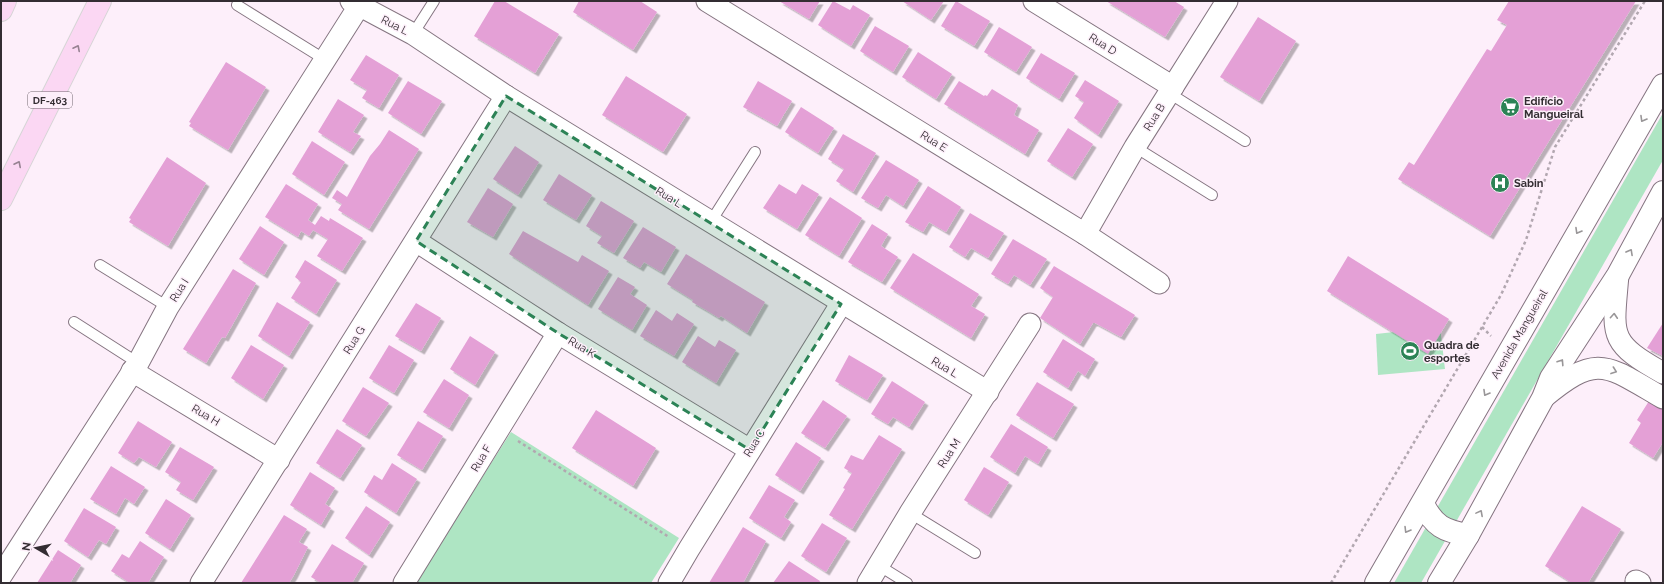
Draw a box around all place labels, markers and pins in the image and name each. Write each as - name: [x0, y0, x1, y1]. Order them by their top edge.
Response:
- place label: Edifício Mangueiral: [1524, 95, 1584, 121]
- supermarket icon: Edifício Mangueiral: [1499, 96, 1521, 118]
- hospital icon: Sabin: [1489, 172, 1511, 194]
- place label: Sabin: [1514, 177, 1544, 190]
- place label: Quadra de esportes: [1424, 339, 1480, 365]
- sports icon: Quadra de esportes: [1399, 340, 1421, 362]

